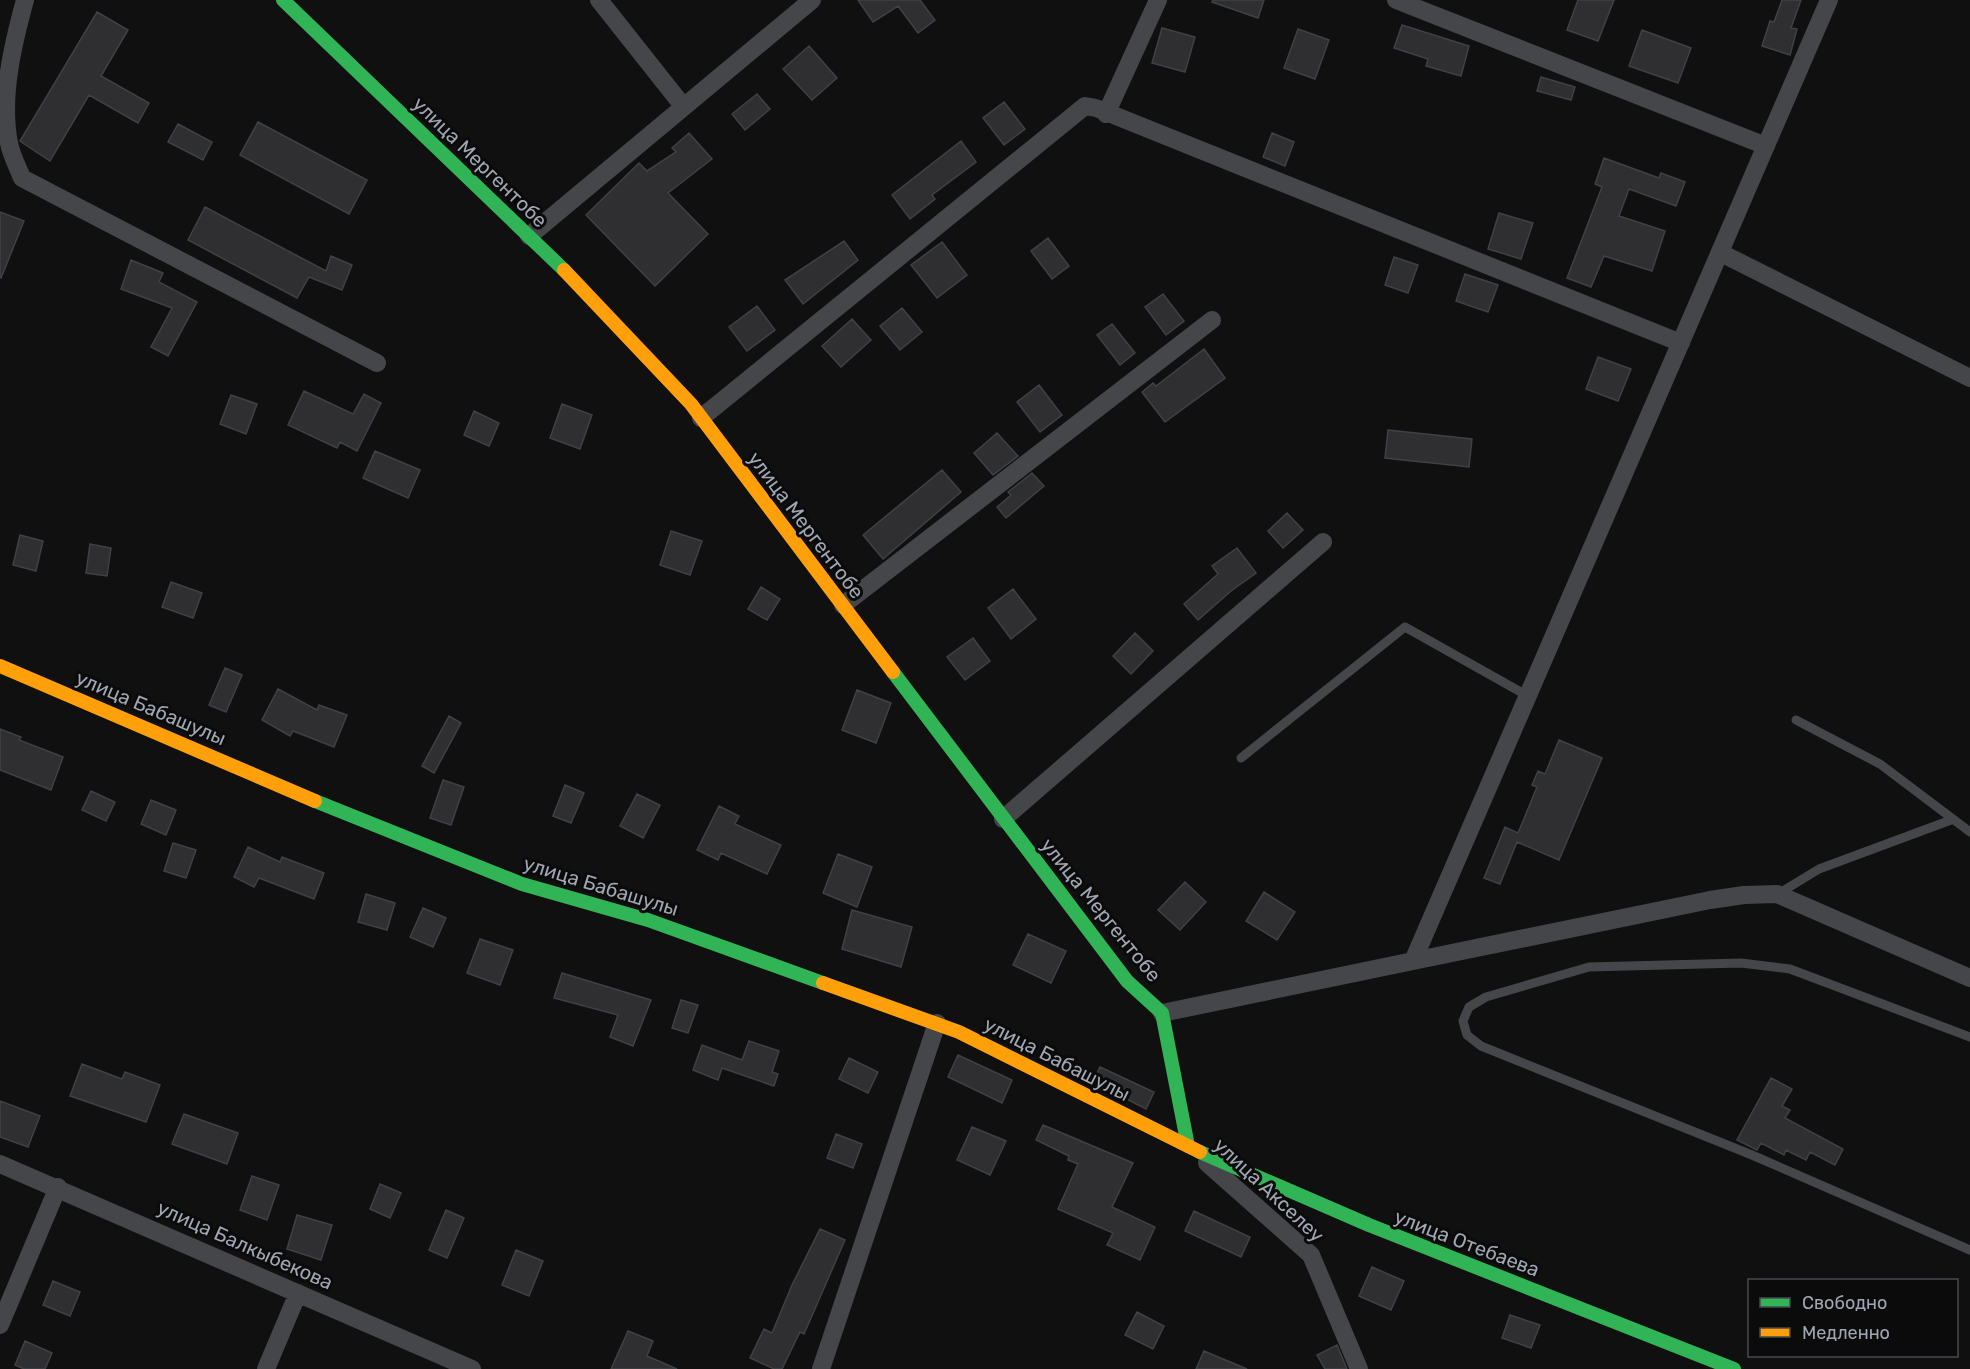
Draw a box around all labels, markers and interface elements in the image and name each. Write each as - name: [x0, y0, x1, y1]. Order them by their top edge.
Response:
- street label: улица Мергентобе: [408, 92, 552, 232]
- street label: улица Мергентобе: [743, 447, 869, 603]
- street label: улица Бабашулы: [72, 666, 230, 750]
- street label: улица Мергентобе: [1036, 833, 1166, 987]
- street label: улица Бабашулы: [521, 851, 681, 921]
- street label: улица Бабашулы: [980, 1012, 1134, 1106]
- street label: улица Акселеу: [1209, 1133, 1329, 1247]
- street label: улица Балкыбекова: [154, 1195, 336, 1295]
- street label: улица Отебаева: [1391, 1204, 1543, 1282]
- legend: [1748, 1279, 1958, 1357]
- text: Свободно: [1802, 1292, 1887, 1314]
- text: Медленно: [1802, 1322, 1890, 1344]

